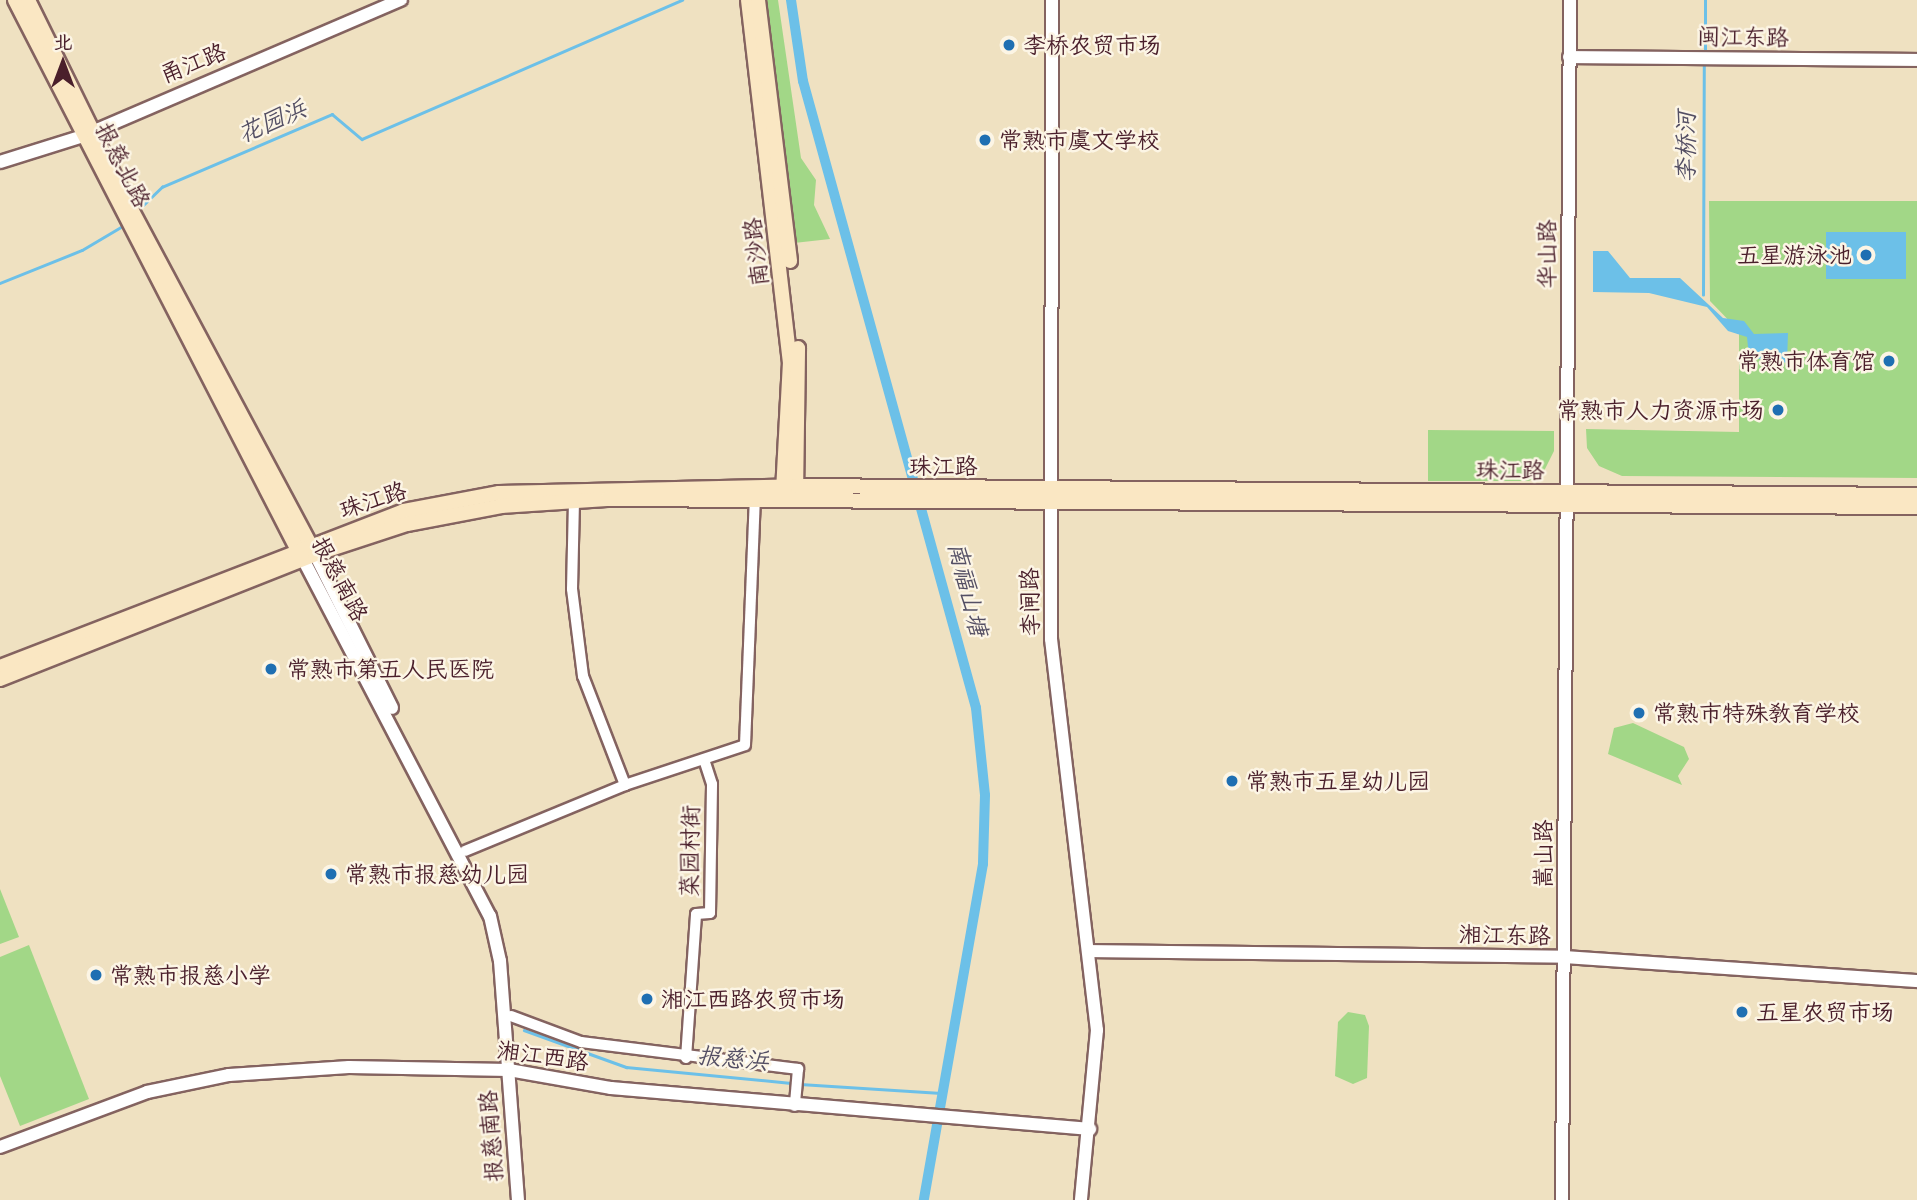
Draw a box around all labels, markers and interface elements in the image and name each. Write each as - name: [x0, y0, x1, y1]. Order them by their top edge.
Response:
- street label: 闽江东路: [1697, 22, 1789, 52]
- north arrow: [28, 28, 98, 98]
- text: 北: [53, 30, 73, 54]
- place label: 李桥农贸市场: [1023, 31, 1161, 59]
- street label: 甬江路: [156, 37, 230, 89]
- marker: 李桥农贸市场: [1001, 37, 1017, 53]
- water label: 花园浜: [233, 94, 311, 148]
- water label: 李桥河: [1672, 111, 1700, 183]
- street label: 报慈北路: [90, 118, 156, 212]
- place label: 常熟市虞文学校: [999, 126, 1160, 154]
- marker: 常熟市虞文学校: [977, 132, 993, 148]
- street label: 南沙路: [738, 216, 774, 288]
- street label: 华山路: [1533, 220, 1561, 288]
- place label: 五星游泳池: [1737, 241, 1852, 269]
- marker: 五星游泳池: [1858, 247, 1874, 263]
- place label: 常熟市体育馆: [1737, 347, 1875, 375]
- marker: 常熟市体育馆: [1881, 353, 1897, 369]
- place label: 常熟市人力资源市场: [1557, 396, 1764, 424]
- marker: 常熟市人力资源市场: [1770, 402, 1786, 418]
- street label: 珠江路: [909, 452, 977, 480]
- street label: 珠江路: [1475, 456, 1545, 484]
- street label: 珠江路: [336, 476, 410, 524]
- street label: 报慈南路: [306, 532, 374, 626]
- water label: 南福山塘: [942, 539, 994, 639]
- street label: 李闸路: [1016, 567, 1044, 637]
- place label: 常熟市第五人民医院: [287, 655, 494, 683]
- marker: 常熟市第五人民医院: [261, 659, 281, 679]
- place label: 常熟市特殊教育学校: [1653, 699, 1860, 727]
- marker: 常熟市特殊教育学校: [1631, 705, 1647, 721]
- place label: 常熟市五星幼儿园: [1246, 767, 1430, 795]
- marker: 常熟市五星幼儿园: [1224, 773, 1240, 789]
- street label: 菜园村街: [675, 805, 705, 897]
- street label: 嵩山路: [1529, 820, 1557, 888]
- place label: 常熟市报慈幼儿园: [345, 860, 529, 888]
- marker: 常熟市报慈幼儿园: [323, 866, 339, 882]
- street label: 湘江东路: [1459, 920, 1551, 950]
- place label: 常熟市报慈小学: [110, 961, 271, 989]
- marker: 常熟市报慈小学: [88, 967, 104, 983]
- place label: 湘江西路农贸市场: [661, 985, 845, 1013]
- marker: 湘江西路农贸市场: [639, 991, 655, 1007]
- place label: 五星农贸市场: [1756, 998, 1894, 1026]
- marker: 五星农贸市场: [1734, 1004, 1750, 1020]
- street label: 湘江西路: [496, 1036, 590, 1076]
- water label: 报慈浜: [696, 1041, 770, 1075]
- street label: 报慈南路: [474, 1089, 508, 1183]

